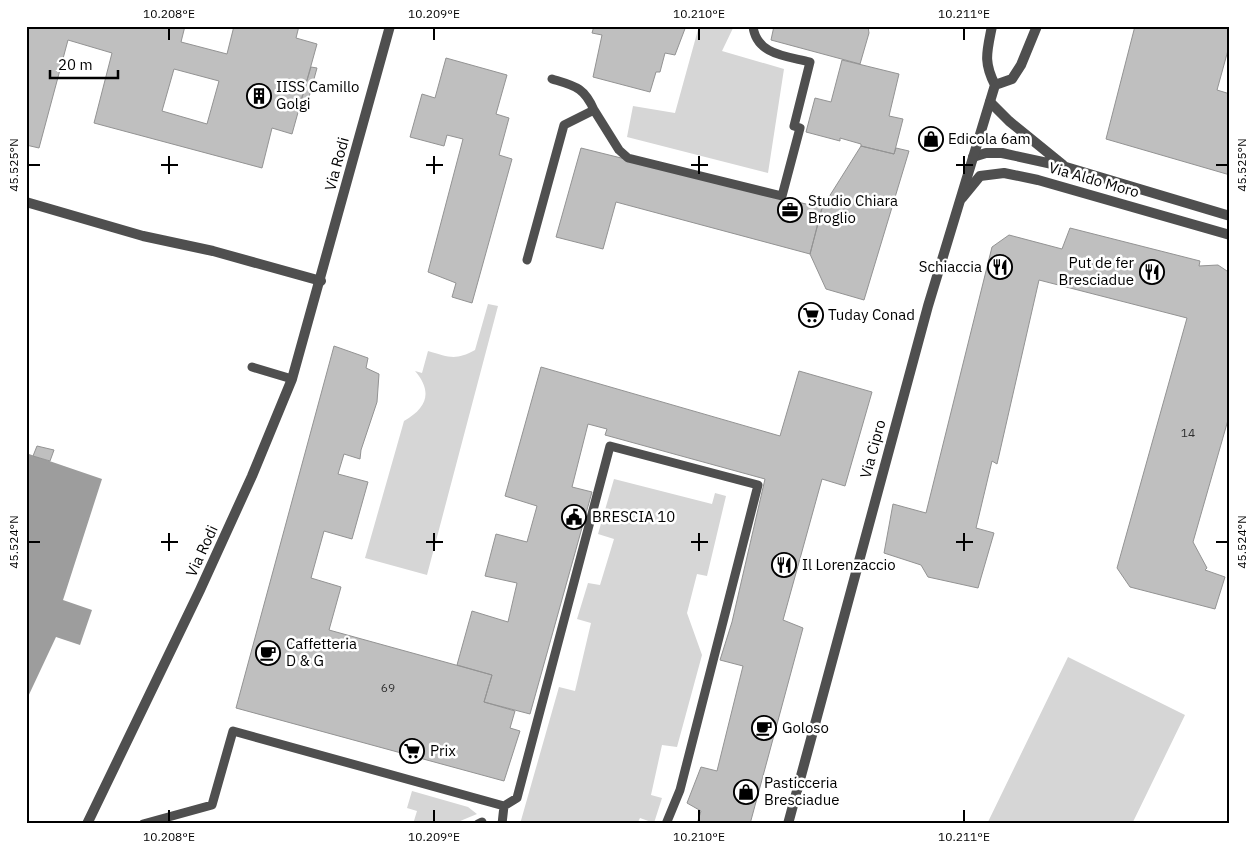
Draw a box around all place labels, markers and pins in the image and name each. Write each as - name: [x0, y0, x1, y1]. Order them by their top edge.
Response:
- place label: IISS Camillo Golgi: [276, 77, 359, 113]
- building icon: IISS Camillo Golgi: [246, 83, 272, 109]
- shop icon: Edicola 6am: [918, 126, 944, 152]
- place label: Edicola 6am: [948, 129, 1031, 148]
- place label: Studio Chiara Broglio: [808, 191, 898, 227]
- office icon: Studio Chiara Broglio: [777, 197, 803, 223]
- place label: Put de fer Bresciadue: [1058, 253, 1134, 289]
- restaurant icon: Schiaccia: [987, 254, 1013, 280]
- place label: Schiaccia: [919, 257, 982, 276]
- restaurant icon: Put de fer Bresciadue: [1139, 259, 1165, 285]
- supermarket icon: Tuday Conad: [798, 302, 824, 328]
- place label: Tuday Conad: [828, 305, 915, 324]
- public building icon: BRESCIA 10: [561, 504, 587, 530]
- place label: BRESCIA 10: [592, 507, 675, 526]
- restaurant icon: Il Lorenzaccio: [771, 552, 797, 578]
- place label: Il Lorenzaccio: [802, 555, 896, 574]
- place label: Caffetteria D & G: [286, 634, 357, 670]
- cafe icon: Caffetteria D & G: [255, 640, 281, 666]
- cafe icon: Goloso: [751, 715, 777, 741]
- place label: Goloso: [782, 718, 829, 737]
- supermarket icon: Prix: [399, 738, 425, 764]
- place label: Prix: [430, 741, 456, 760]
- place label: Pasticceria Bresciadue: [764, 773, 840, 809]
- shop icon: Pasticceria Bresciadue: [733, 779, 759, 805]

